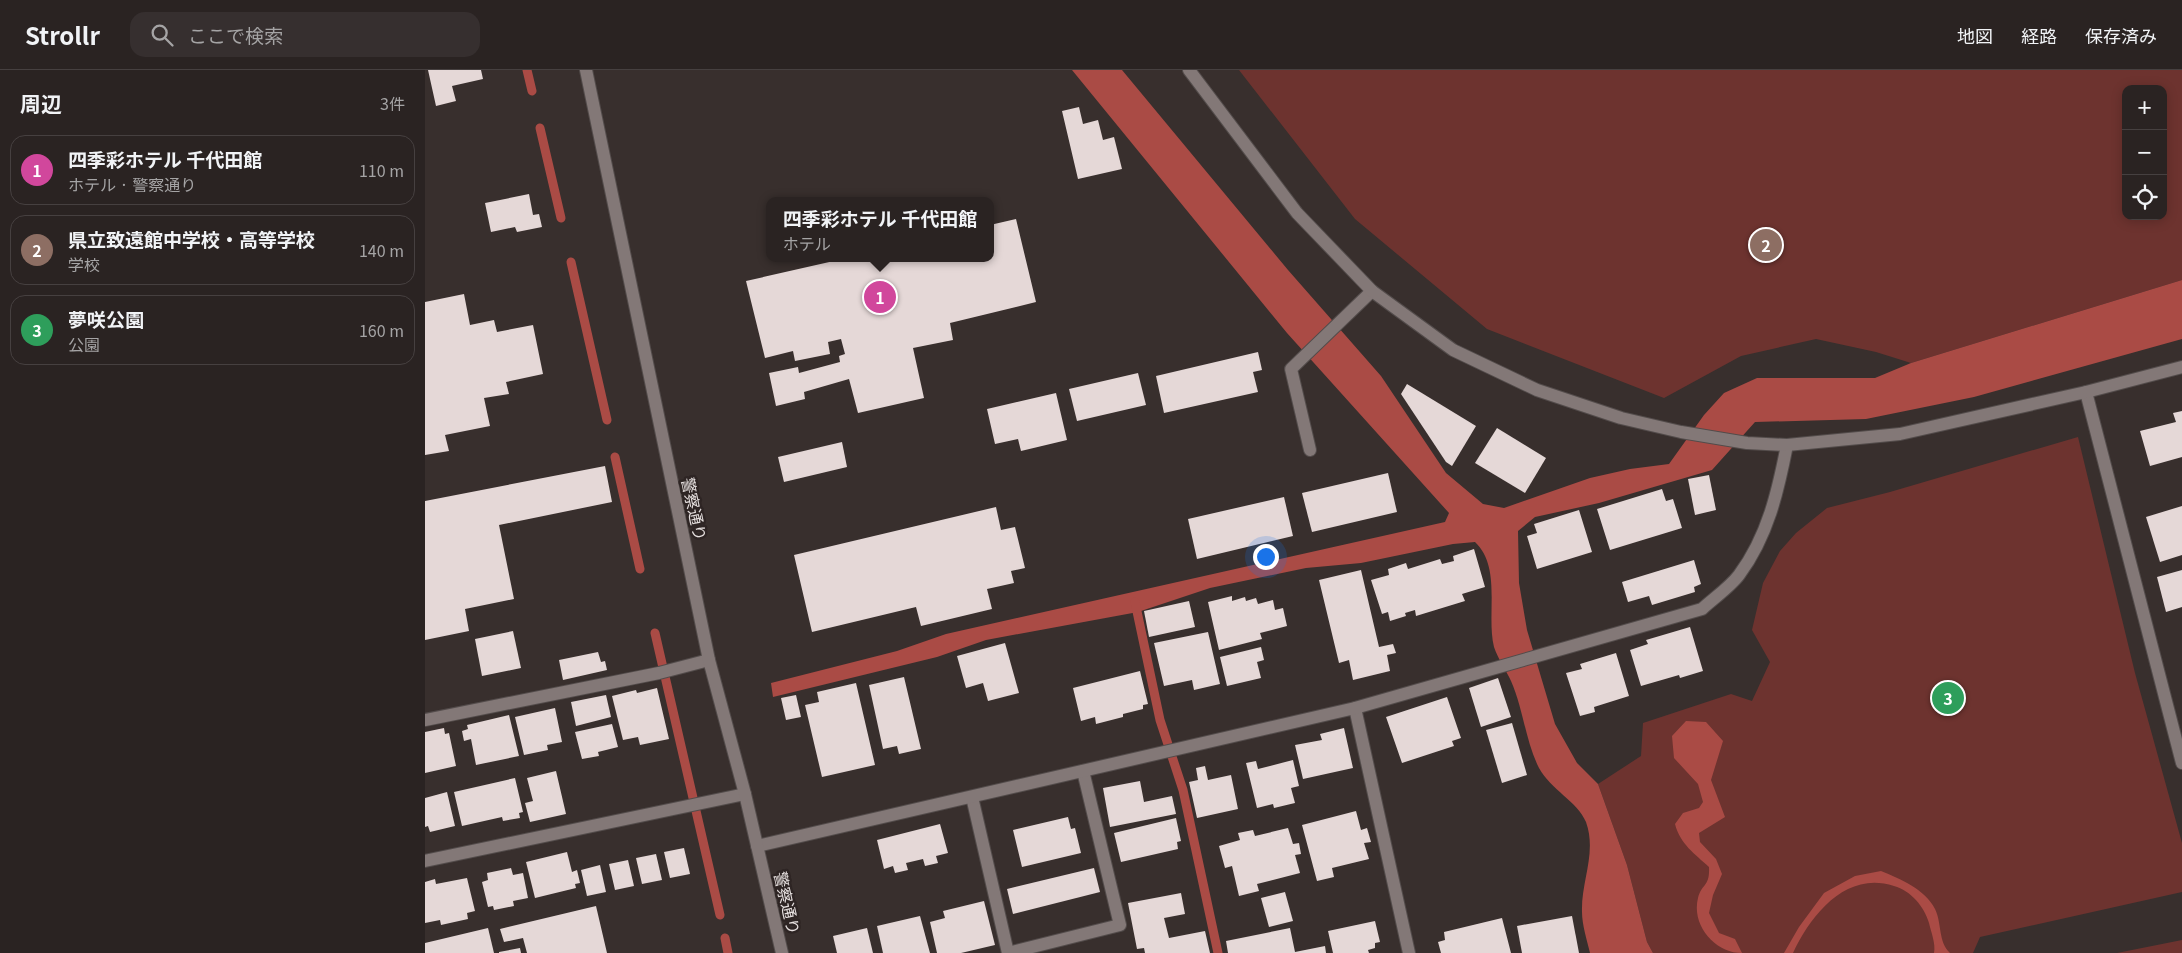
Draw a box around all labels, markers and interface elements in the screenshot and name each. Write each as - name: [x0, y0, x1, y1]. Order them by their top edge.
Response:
- search box: [130, 12, 480, 57]
- text: Strollr: [25, 17, 100, 52]
- icon: search: [148, 21, 176, 49]
- text: ここで検索: [188, 21, 283, 48]
- text: 地図: [1957, 22, 1993, 48]
- text: 経路: [2021, 22, 2057, 48]
- text: 保存済み: [2085, 22, 2157, 48]
- map controls: [2122, 85, 2167, 220]
- button: +: [2122, 85, 2167, 130]
- text: 周辺: [20, 88, 62, 118]
- text: 3件: [380, 91, 405, 115]
- button: −: [2122, 130, 2167, 175]
- text: 四季彩ホテル 千代田館: [68, 145, 262, 172]
- text: 1: [32, 158, 42, 182]
- text: 110 m: [359, 158, 404, 182]
- text: ホテル · 警察通り: [68, 172, 196, 196]
- button: locate: [2122, 175, 2167, 220]
- popup: [766, 197, 994, 262]
- text: 四季彩ホテル 千代田館: [783, 204, 977, 231]
- text: 県立致遠館中学校・高等学校: [68, 225, 315, 252]
- pin: 2: [1750, 226, 1782, 264]
- text: ホテル: [783, 231, 831, 255]
- text: 2: [32, 238, 42, 262]
- text: 140 m: [359, 238, 404, 262]
- text: 学校: [68, 252, 100, 276]
- pin: 1: [864, 278, 896, 316]
- text: 夢咲公園: [68, 305, 144, 332]
- text: 3: [32, 318, 42, 342]
- text: 160 m: [359, 318, 404, 342]
- text: 公園: [68, 332, 100, 356]
- street label: 警察通り: [677, 475, 713, 543]
- your location: [1253, 544, 1279, 570]
- pin: 3: [1932, 679, 1964, 717]
- street label: 警察通り: [769, 869, 807, 937]

